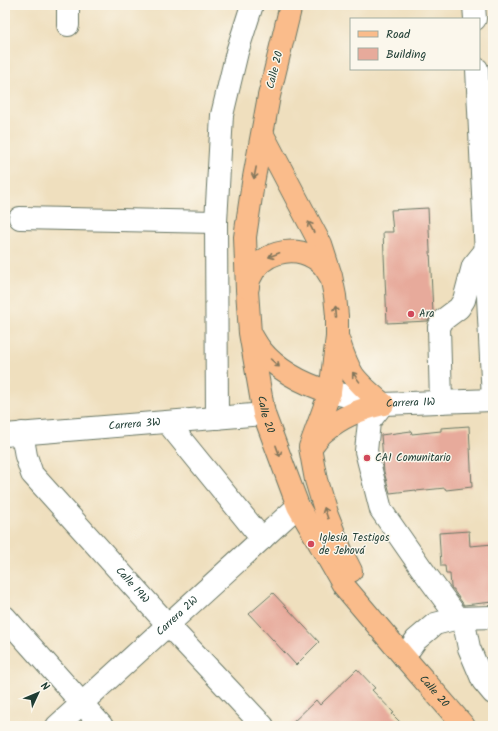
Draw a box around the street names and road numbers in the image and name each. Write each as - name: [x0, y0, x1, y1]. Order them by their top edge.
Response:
- street label: Calle 20: [262, 49, 288, 91]
- street label: Carrera 1W: [386, 393, 436, 413]
- street label: Calle 20: [252, 394, 280, 437]
- street label: Carrera 3W: [108, 413, 162, 436]
- street label: Calle 19W: [111, 563, 154, 608]
- street label: Carrera 2W: [152, 592, 203, 640]
- street label: Calle 20: [415, 671, 454, 712]

